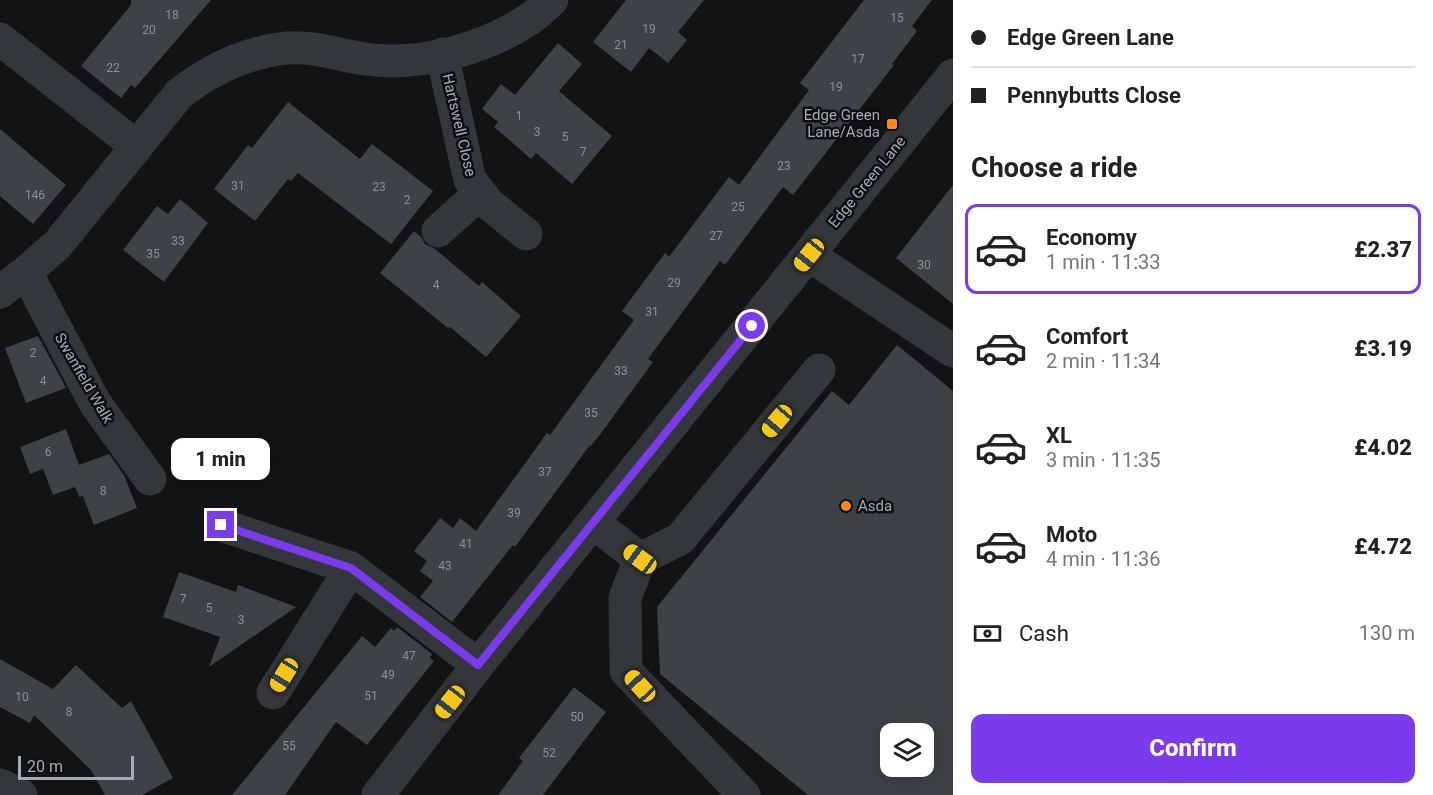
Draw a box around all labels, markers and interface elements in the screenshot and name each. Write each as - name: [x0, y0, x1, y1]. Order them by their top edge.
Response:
- house number: 18: [165, 8, 179, 22]
- house number: 15: [890, 11, 904, 25]
- house number: 19: [642, 22, 656, 36]
- house number: 20: [142, 23, 156, 37]
- text: Edge Green Lane: [1007, 25, 1174, 50]
- house number: 21: [614, 38, 628, 52]
- house number: 17: [851, 52, 865, 66]
- house number: 22: [106, 61, 120, 75]
- street label: Hartswell Close: [438, 72, 480, 178]
- house number: 19: [829, 80, 843, 94]
- text: Pennybutts Close: [1007, 83, 1181, 108]
- place label: Edge Green Lane/Asda: [804, 106, 880, 141]
- house number: 1: [516, 109, 522, 123]
- marker: Edge Green Lane/Asda: [885, 117, 899, 131]
- house number: 3: [534, 125, 540, 139]
- house number: 5: [562, 130, 569, 144]
- street label: Edge Green Lane: [825, 133, 909, 231]
- house number: 7: [580, 145, 587, 159]
- text: Choose a ride: [971, 152, 1137, 184]
- house number: 23: [777, 159, 791, 173]
- house number: 31: [231, 179, 245, 193]
- house number: 23: [372, 180, 386, 194]
- house number: 146: [25, 188, 45, 202]
- house number: 2: [404, 193, 411, 207]
- house number: 25: [731, 200, 745, 214]
- icon: car: [974, 222, 1028, 276]
- text: Economy: [1046, 225, 1137, 250]
- house number: 27: [709, 229, 723, 243]
- house number: 33: [171, 234, 185, 248]
- car: [791, 235, 827, 275]
- text: £2.37: [1354, 237, 1412, 262]
- house number: 35: [146, 247, 160, 261]
- text: 1 min · 11:33: [1046, 250, 1161, 274]
- house number: 30: [917, 258, 931, 272]
- house number: 29: [667, 276, 681, 290]
- house number: 4: [433, 278, 440, 292]
- house number: 31: [645, 305, 659, 319]
- route start: [738, 312, 765, 339]
- icon: car: [974, 321, 1028, 375]
- text: Comfort: [1046, 324, 1128, 349]
- street label: Swanfield Walk: [51, 330, 117, 427]
- text: £3.19: [1354, 336, 1412, 361]
- house number: 2: [30, 346, 37, 360]
- text: 2 min · 11:34: [1046, 349, 1161, 373]
- house number: 33: [614, 364, 628, 378]
- house number: 4: [40, 374, 47, 388]
- car: [759, 401, 795, 441]
- house number: 35: [584, 406, 598, 420]
- icon: car: [974, 420, 1028, 474]
- text: XL: [1046, 423, 1072, 448]
- text: £4.02: [1354, 435, 1412, 460]
- callout: 1 min: [172, 438, 270, 480]
- house number: 6: [45, 445, 52, 459]
- text: 1 min: [195, 447, 246, 471]
- text: 3 min · 11:35: [1046, 448, 1161, 472]
- house number: 37: [538, 465, 552, 479]
- house number: 8: [100, 484, 107, 498]
- place label: Asda: [858, 497, 892, 515]
- marker: Asda: [839, 499, 853, 513]
- house number: 39: [507, 506, 521, 520]
- route end: [207, 511, 234, 538]
- icon: car: [974, 519, 1028, 573]
- text: Moto: [1046, 522, 1097, 547]
- text: £4.72: [1354, 534, 1412, 559]
- house number: 41: [459, 537, 473, 551]
- car: [620, 541, 660, 577]
- text: 4 min · 11:36: [1046, 547, 1161, 571]
- house number: 43: [438, 559, 452, 573]
- house number: 7: [180, 592, 187, 606]
- house number: 5: [206, 601, 213, 615]
- house number: 3: [238, 613, 244, 627]
- icon: cash: [971, 617, 1004, 650]
- text: Cash: [1019, 621, 1069, 646]
- text: 130 m: [1359, 621, 1415, 645]
- house number: 47: [402, 649, 416, 663]
- car: [267, 655, 301, 695]
- car: [621, 667, 659, 705]
- house number: 49: [381, 668, 395, 682]
- car: [432, 682, 468, 722]
- house number: 51: [364, 689, 378, 703]
- house number: 10: [15, 690, 29, 704]
- house number: 8: [66, 705, 73, 719]
- house number: 50: [570, 710, 584, 724]
- button: Confirm: [971, 714, 1415, 783]
- map controls: [880, 723, 934, 777]
- button: layers: [880, 723, 934, 777]
- house number: 55: [282, 739, 296, 753]
- house number: 52: [542, 746, 556, 760]
- scale bar: [18, 753, 134, 780]
- text: 20 m: [27, 757, 63, 776]

